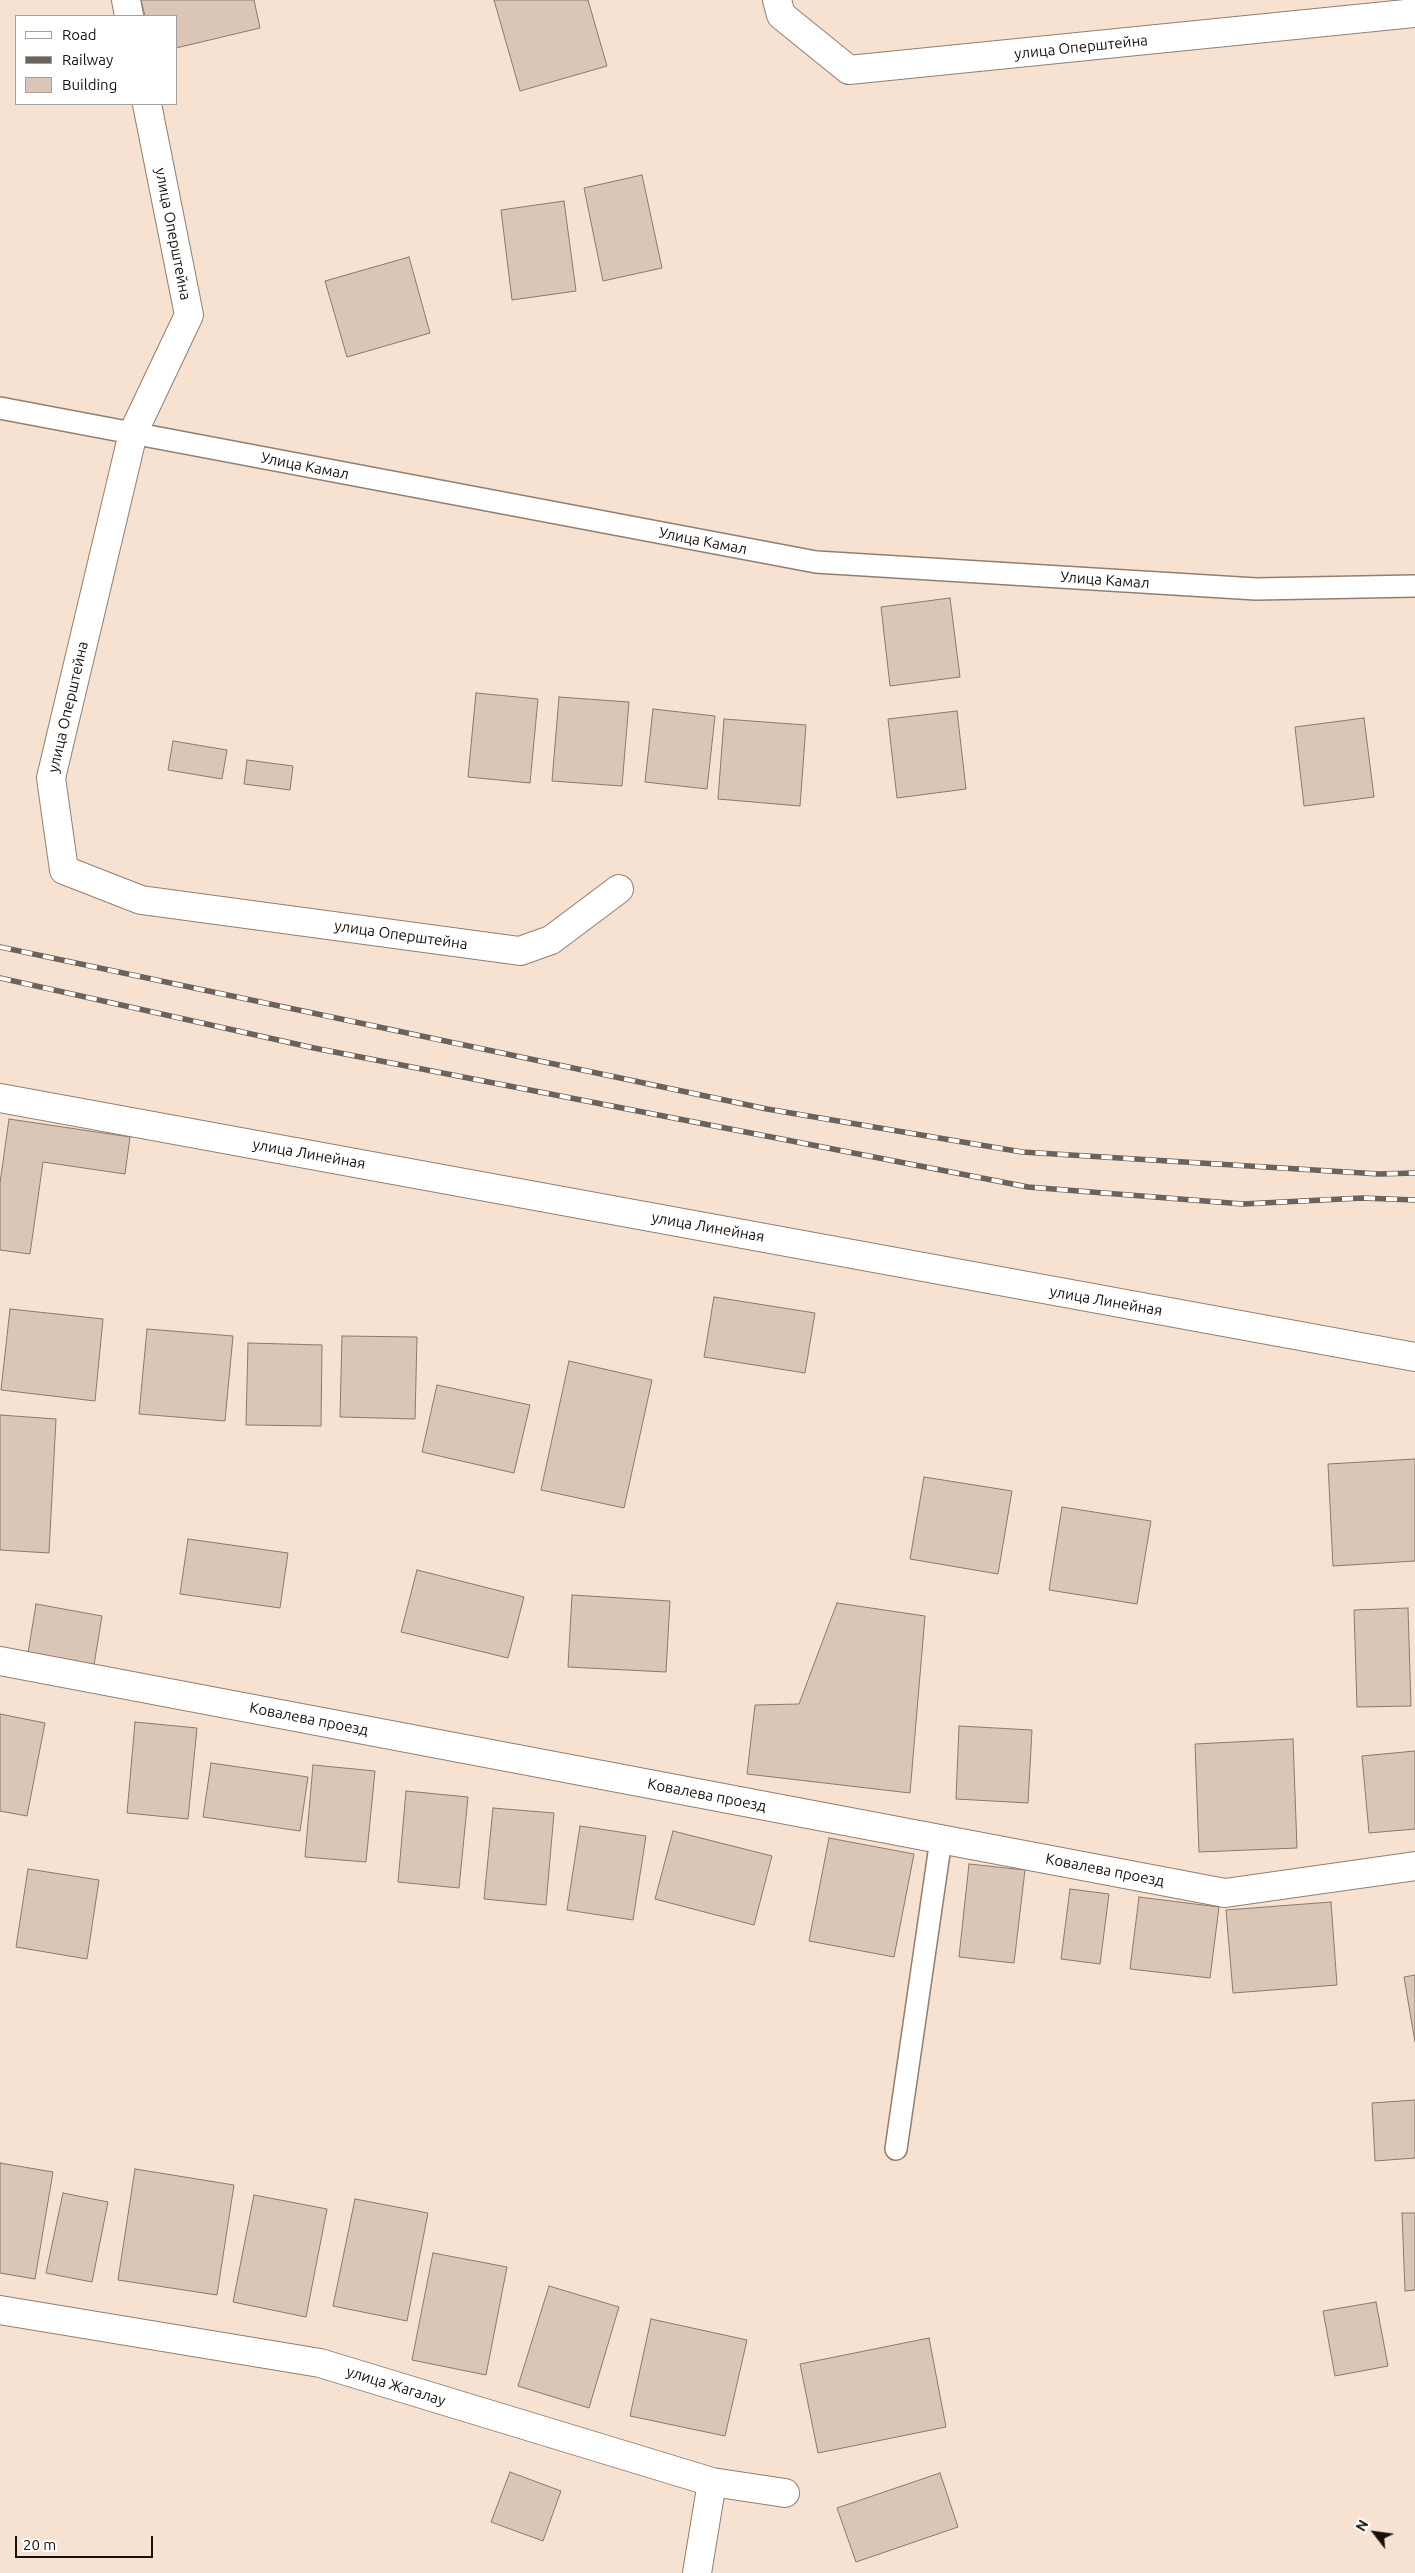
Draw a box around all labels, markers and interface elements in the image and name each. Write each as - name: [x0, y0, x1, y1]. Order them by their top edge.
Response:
- legend: [15, 15, 178, 105]
- text: Road: [62, 26, 97, 43]
- street label: улица Оперштейна: [1013, 31, 1149, 63]
- text: Railway: [62, 51, 113, 68]
- text: Building: [62, 76, 117, 93]
- street label: улица Оперштейна: [151, 166, 195, 302]
- street label: Улица Камал: [259, 449, 351, 483]
- street label: Улица Камал: [657, 524, 749, 558]
- street label: Улица Камал: [1060, 568, 1150, 592]
- street label: улица Оперштейна: [44, 640, 92, 774]
- street label: улица Оперштейна: [333, 917, 469, 953]
- street label: улица Линейная: [251, 1135, 367, 1173]
- street label: улица Линейная: [650, 1208, 766, 1246]
- street label: улица Линейная: [1048, 1282, 1164, 1320]
- street label: Ковалева проезд: [248, 1699, 370, 1739]
- street label: Ковалева проезд: [646, 1775, 768, 1815]
- street label: Ковалева проезд: [1044, 1850, 1166, 1890]
- street label: улица Жагалау: [344, 2362, 448, 2410]
- north arrow: [1350, 2508, 1400, 2558]
- text: N: [1352, 2517, 1372, 2534]
- scale bar: [18, 2526, 155, 2558]
- text: 20 m: [23, 2536, 56, 2553]

